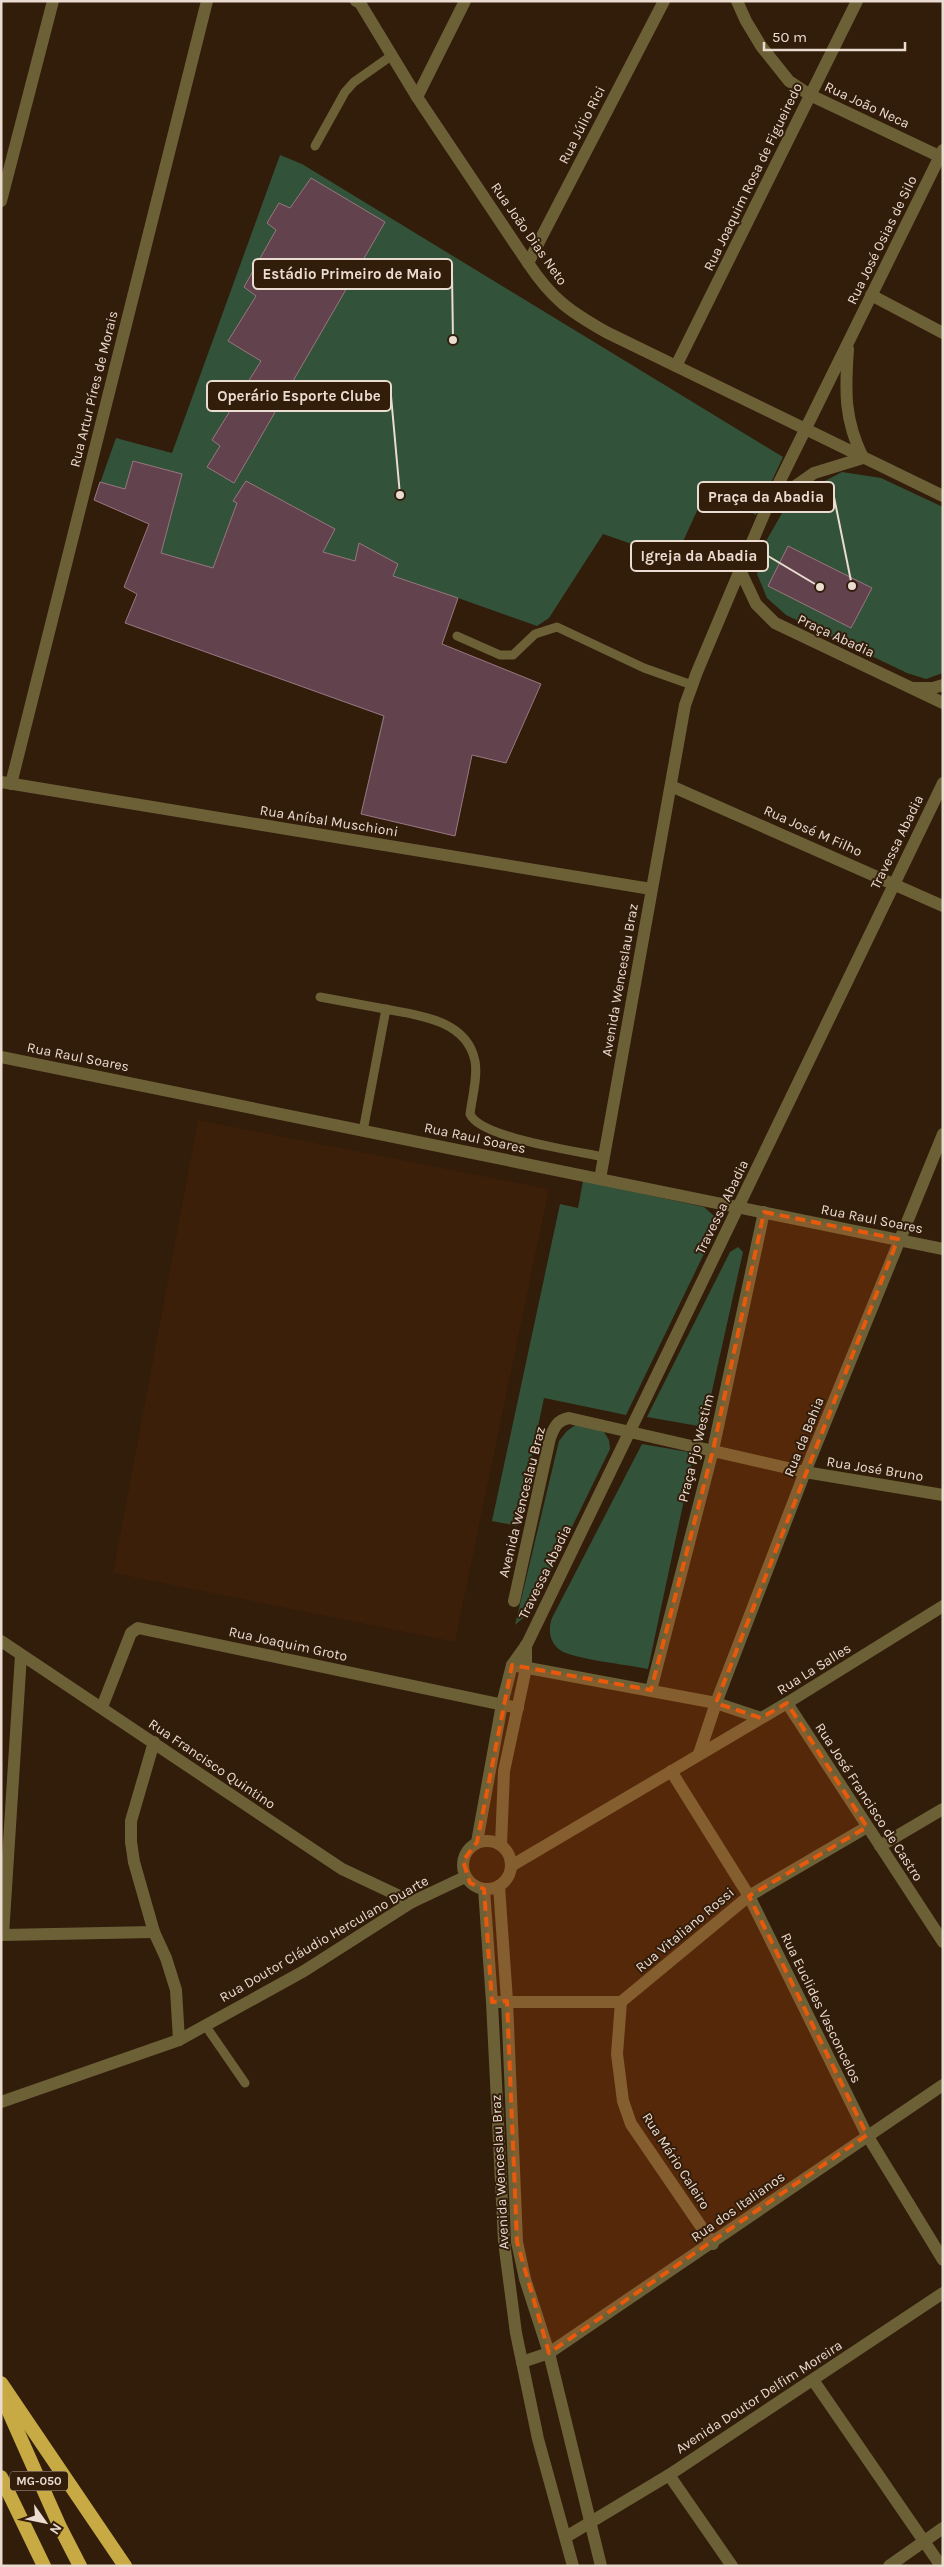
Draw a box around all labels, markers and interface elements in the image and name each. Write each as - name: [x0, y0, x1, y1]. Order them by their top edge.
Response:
- scale bar: [764, 20, 905, 52]
- text: 50 m: [772, 28, 807, 46]
- street label: Rua João Neca: [822, 78, 912, 132]
- street label: Rua Joaquim Rosa de Figueiredo: [700, 80, 806, 274]
- street label: Rua Júlio Rici: [555, 83, 609, 167]
- street label: Rua José Osias de Silo: [843, 173, 921, 307]
- street label: Rua João Dias Neto: [487, 179, 571, 289]
- callout: Estádio Primeiro de Maio: [253, 259, 452, 289]
- text: Estádio Primeiro de Maio: [263, 265, 441, 283]
- street label: Rua Artur Píres de Morais: [66, 309, 122, 469]
- callout: Operário Esporte Clube: [207, 381, 391, 411]
- text: Operário Esporte Clube: [217, 387, 381, 405]
- callout: Praça da Abadia: [698, 482, 834, 512]
- text: Praça da Abadia: [708, 488, 824, 506]
- callout: Igreja da Abadia: [631, 541, 768, 571]
- text: Igreja da Abadia: [641, 547, 757, 565]
- street label: Praça Abadia: [795, 611, 877, 661]
- street label: Travessa Abadia: [867, 792, 927, 892]
- street label: Rua Aníbal Muschioni: [259, 802, 399, 840]
- street label: Rua José M Filho: [761, 802, 865, 860]
- street label: Avenida Wenceslau Braz: [598, 902, 642, 1058]
- street label: Rua Raul Soares: [26, 1039, 130, 1075]
- street label: Rua Raul Soares: [423, 1119, 527, 1157]
- street label: Travessa Abadia: [692, 1157, 752, 1257]
- street label: Rua Raul Soares: [820, 1201, 924, 1237]
- street label: Praça Pjo Westim: [674, 1392, 718, 1504]
- street label: Rua da Bahia: [780, 1395, 828, 1479]
- street label: Avenida Wenceslau Braz: [495, 1425, 549, 1579]
- street label: Rua José Bruno: [825, 1453, 925, 1485]
- street label: Travessa Abadia: [515, 1522, 575, 1622]
- street label: Rua Joaquim Groto: [227, 1623, 349, 1665]
- street label: Rua La Salles: [774, 1639, 854, 1699]
- street label: Rua Francisco Quintino: [145, 1715, 279, 1813]
- street label: Rua José Francisco de Castro: [811, 1720, 927, 1884]
- street label: Rua Doutor Cláudio Herculano Duarte: [217, 1872, 431, 2006]
- street label: Rua Vitaliano Rossi: [632, 1884, 738, 1976]
- street label: Rua Euclides Vasconcelos: [777, 1930, 865, 2086]
- street label: Avenida Wenceslau Braz: [487, 2094, 513, 2250]
- street label: Rua Mário Caleiro: [638, 2109, 714, 2213]
- street label: Rua dos Italianos: [688, 2168, 788, 2246]
- street label: Avenida Doutor Delfim Moreira: [673, 2337, 845, 2457]
- road number: MG-050: [10, 2472, 68, 2490]
- north arrow: [20, 2497, 70, 2547]
- text: N: [46, 2520, 65, 2538]

